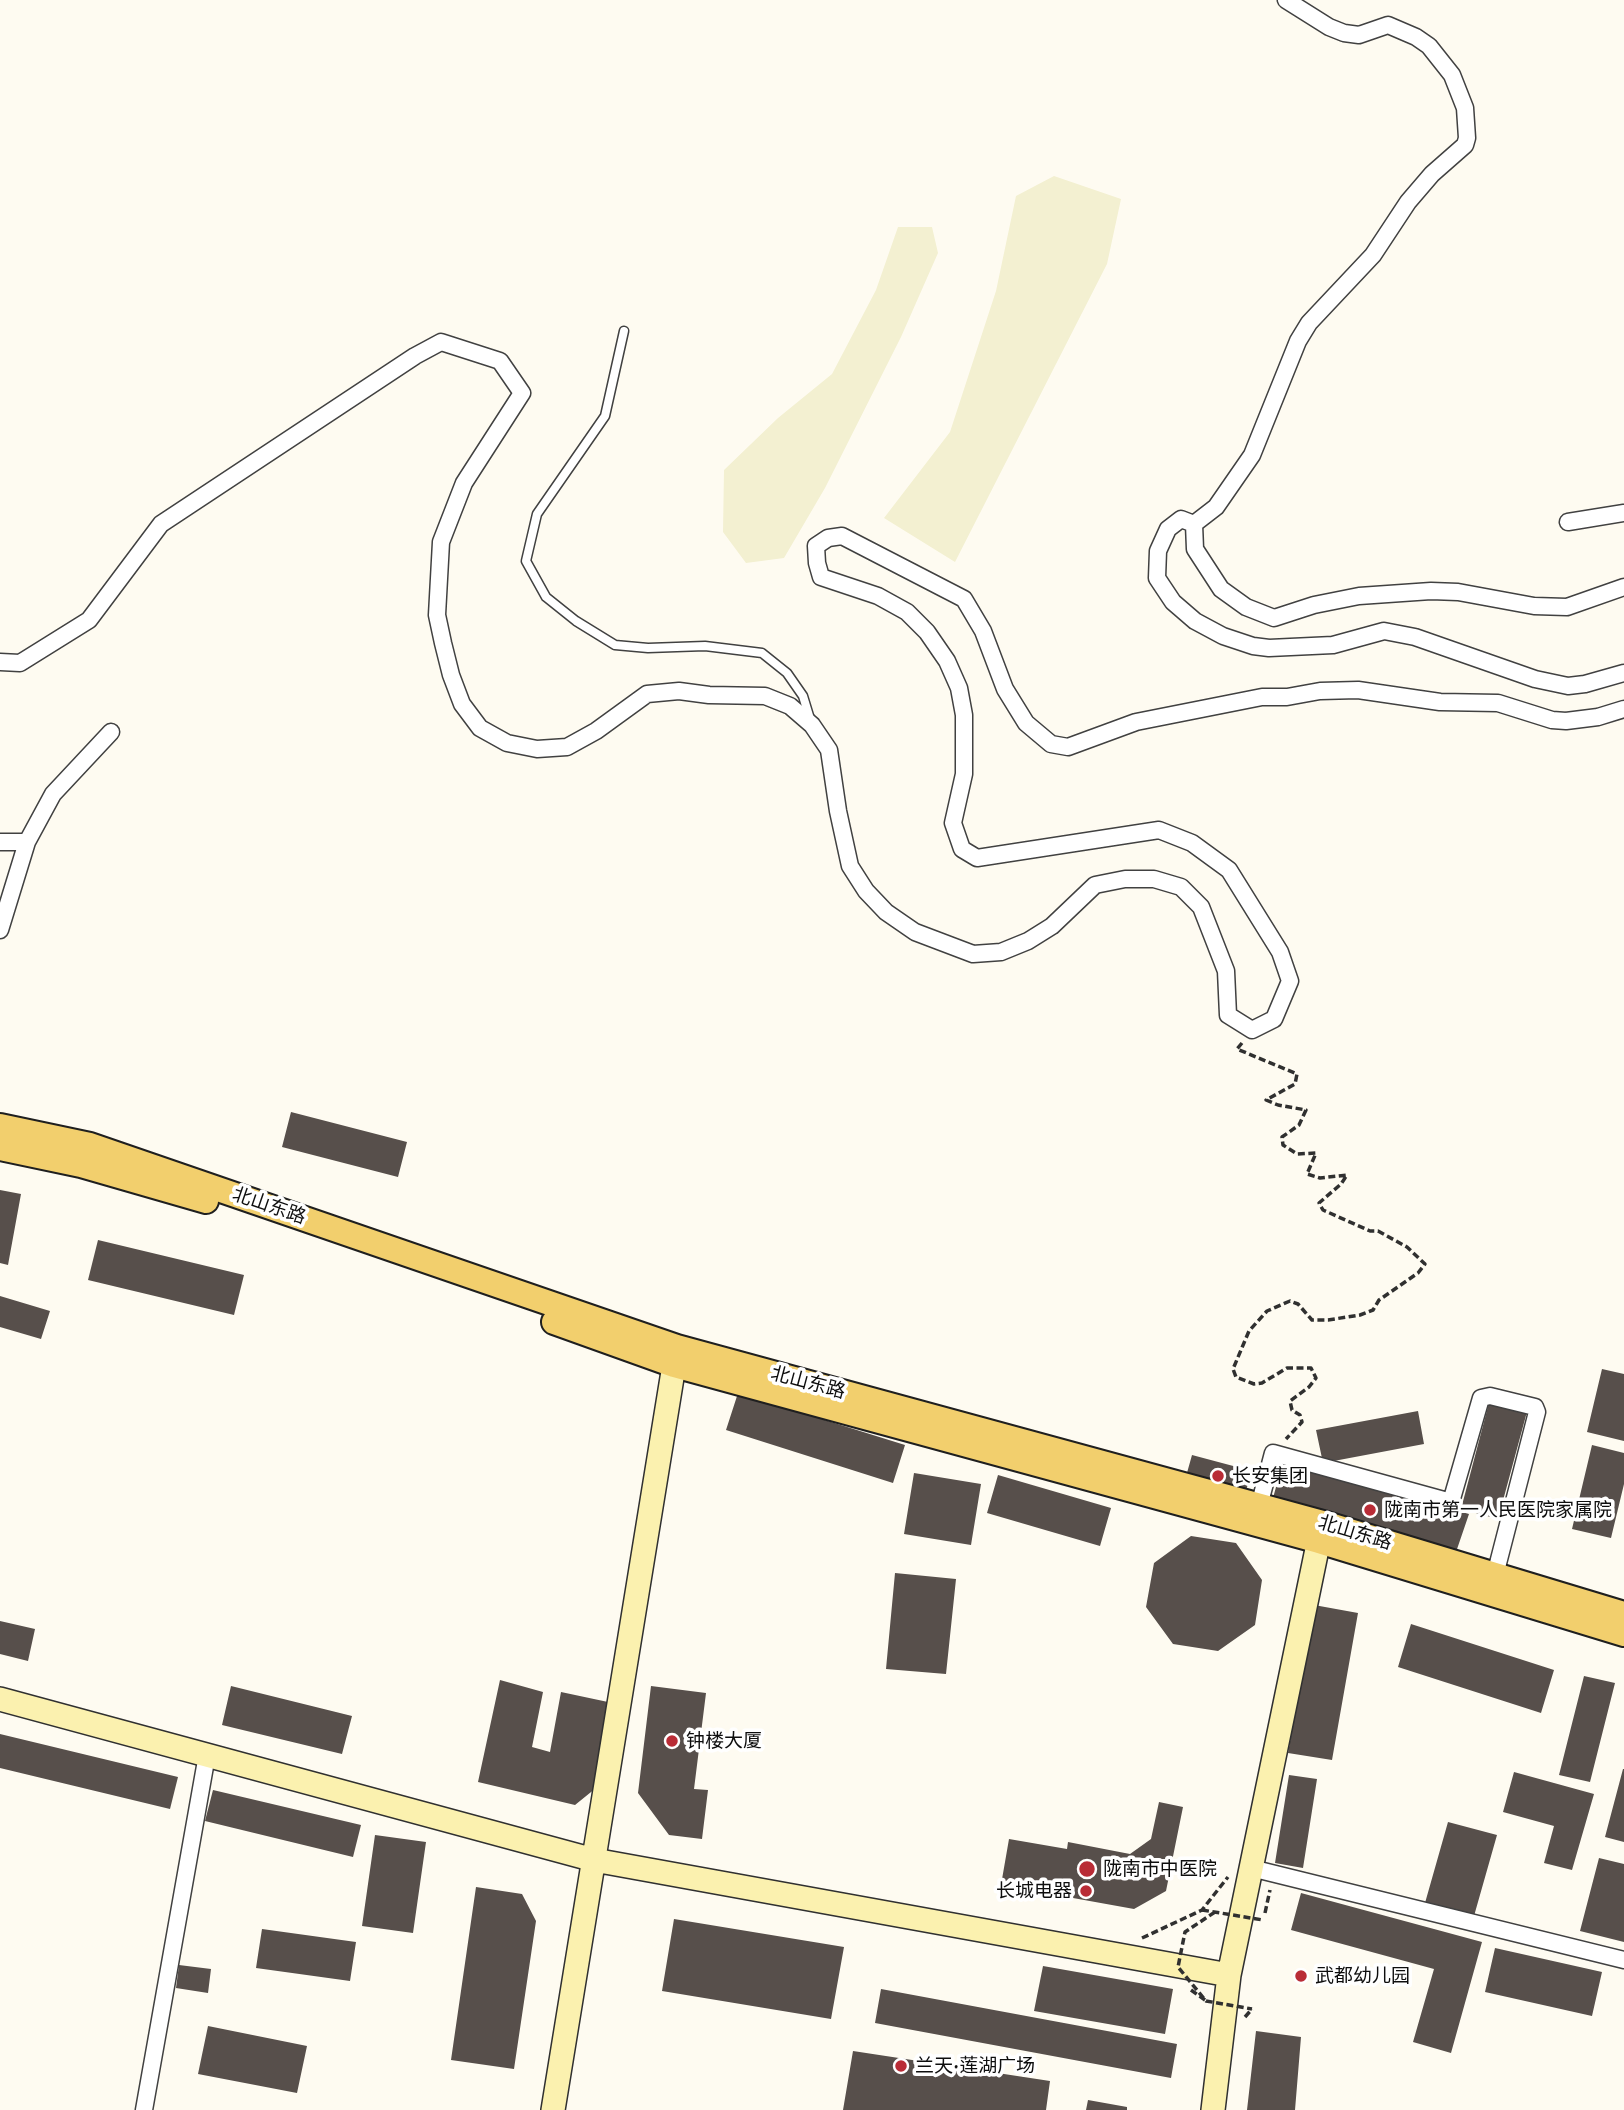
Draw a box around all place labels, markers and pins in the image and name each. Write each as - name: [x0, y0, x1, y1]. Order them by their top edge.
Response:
- place label: 长安集团: [1232, 1465, 1308, 1487]
- marker: 长安集团: [1210, 1468, 1226, 1484]
- place label: 陇南市第一人民医院家属院: [1384, 1499, 1612, 1521]
- marker: 陇南市第一人民医院家属院: [1362, 1502, 1378, 1518]
- place label: 钟楼大厦: [686, 1730, 762, 1752]
- marker: 钟楼大厦: [664, 1733, 680, 1749]
- place label: 陇南市中医院: [1103, 1858, 1217, 1880]
- marker: 陇南市中医院: [1077, 1859, 1097, 1879]
- place label: 长城电器: [996, 1880, 1072, 1902]
- marker: 长城电器: [1078, 1883, 1094, 1899]
- place label: 武都幼儿园: [1315, 1965, 1410, 1987]
- marker: 武都幼儿园: [1293, 1968, 1309, 1984]
- place label: 兰天·莲湖广场: [915, 2055, 1035, 2077]
- marker: 兰天·莲湖广场: [893, 2058, 909, 2074]

